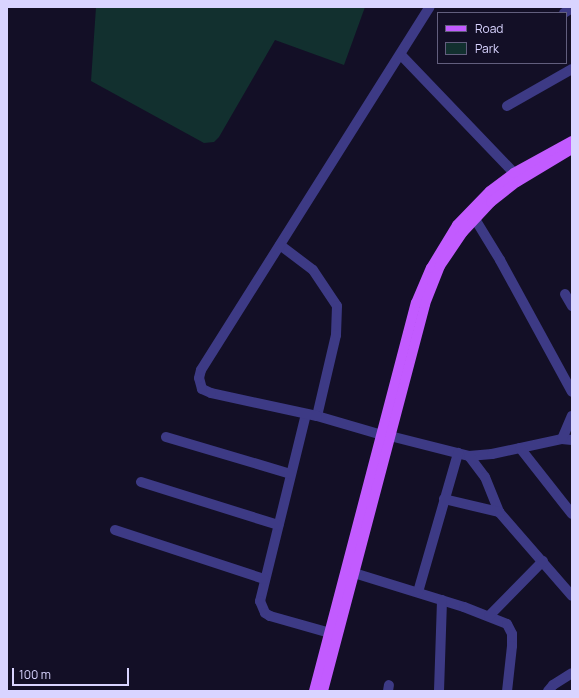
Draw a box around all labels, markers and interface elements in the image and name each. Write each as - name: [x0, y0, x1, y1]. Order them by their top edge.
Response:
- legend: [437, 12, 567, 64]
- text: Road: [475, 20, 503, 37]
- text: Park: [475, 40, 499, 57]
- scale bar: [14, 660, 131, 686]
- text: 100 m: [19, 666, 51, 683]

